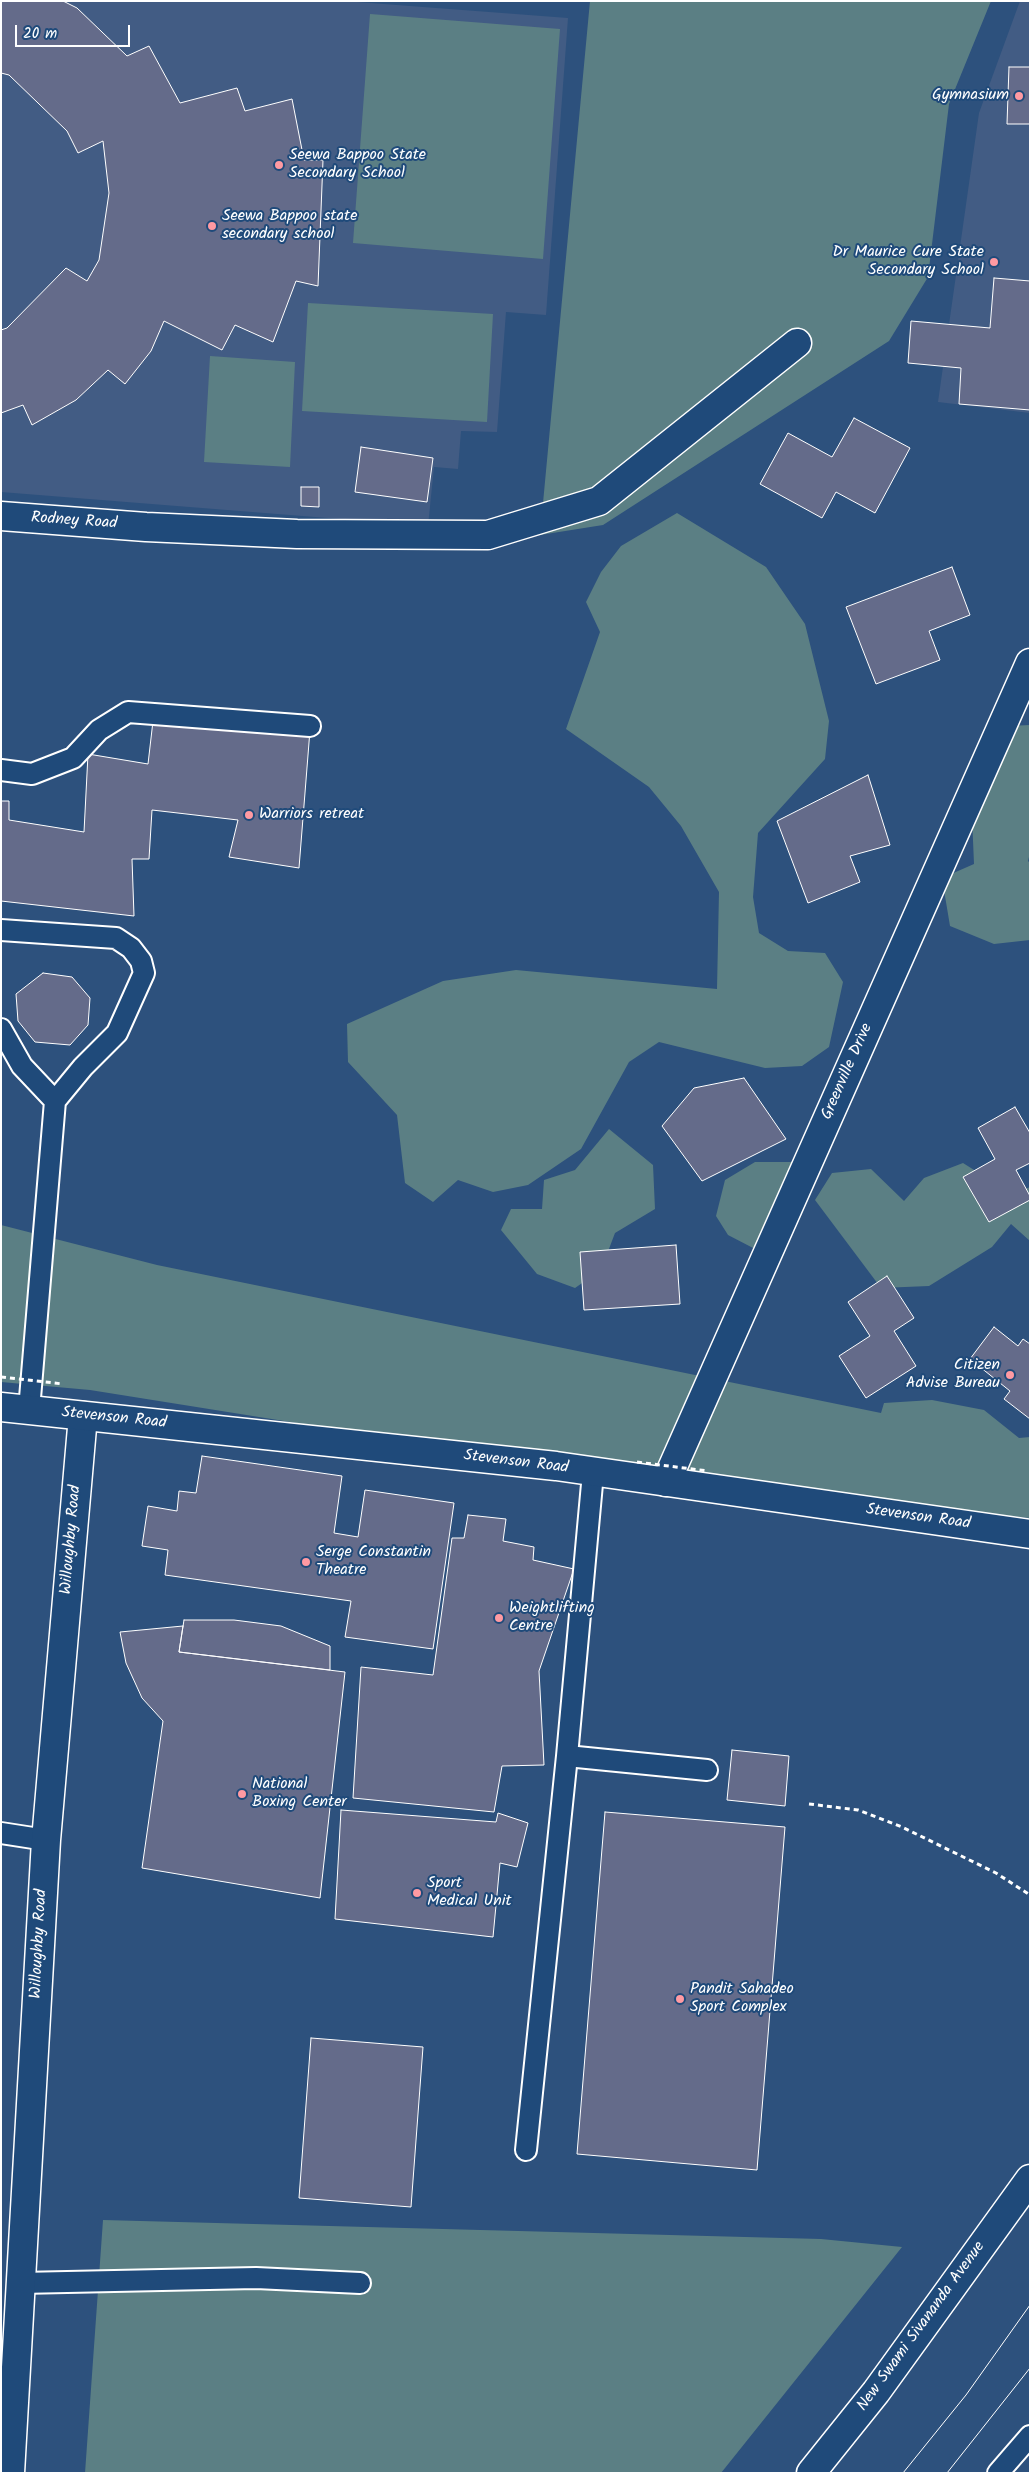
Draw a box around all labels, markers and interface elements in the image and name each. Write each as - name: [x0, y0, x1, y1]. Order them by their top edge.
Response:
- scale bar: [18, 15, 132, 47]
- text: 20 m: [23, 22, 57, 46]
- place label: Gymnasium: [932, 86, 1009, 106]
- marker: Gymnasium: [1013, 90, 1025, 102]
- place label: Seewa Bappoo State Secondary School: [289, 146, 426, 184]
- marker: Seewa Bappoo State Secondary School: [273, 159, 285, 171]
- place label: Seewa Bappoo state secondary school: [222, 207, 357, 245]
- marker: Seewa Bappoo state secondary school: [206, 220, 218, 232]
- place label: Dr Maurice Cure State Secondary School: [833, 243, 984, 281]
- marker: Dr Maurice Cure State Secondary School: [988, 256, 1000, 268]
- street label: Rodney Road: [30, 509, 118, 535]
- place label: Warriors retreat: [259, 805, 364, 825]
- marker: Warriors retreat: [243, 809, 255, 821]
- street label: Greenville Drive: [818, 1021, 878, 1123]
- place label: Citizen Advise Bureau: [906, 1356, 1000, 1394]
- marker: Citizen Advise Bureau: [1004, 1369, 1016, 1381]
- street label: Stevenson Road: [61, 1404, 167, 1434]
- street label: Stevenson Road: [462, 1447, 570, 1479]
- street label: Willoughby Road: [58, 1485, 86, 1595]
- street label: Stevenson Road: [864, 1501, 972, 1535]
- place label: Serge Constantin Theatre: [316, 1543, 431, 1581]
- marker: Serge Constantin Theatre: [300, 1556, 312, 1568]
- place label: Weightlifting Centre: [509, 1599, 595, 1637]
- marker: Weightlifting Centre: [493, 1612, 505, 1624]
- place label: National Boxing Center: [252, 1775, 347, 1813]
- marker: National Boxing Center: [236, 1788, 248, 1800]
- place label: Sport Medical Unit: [427, 1874, 512, 1912]
- marker: Sport Medical Unit: [411, 1887, 423, 1899]
- street label: Willoughby Road: [28, 1889, 52, 1999]
- place label: Pandit Sahadeo Sport Complex: [690, 1980, 794, 2018]
- marker: Pandit Sahadeo Sport Complex: [674, 1993, 686, 2005]
- street label: New Swami Sivananda Avenue: [854, 2238, 990, 2416]

